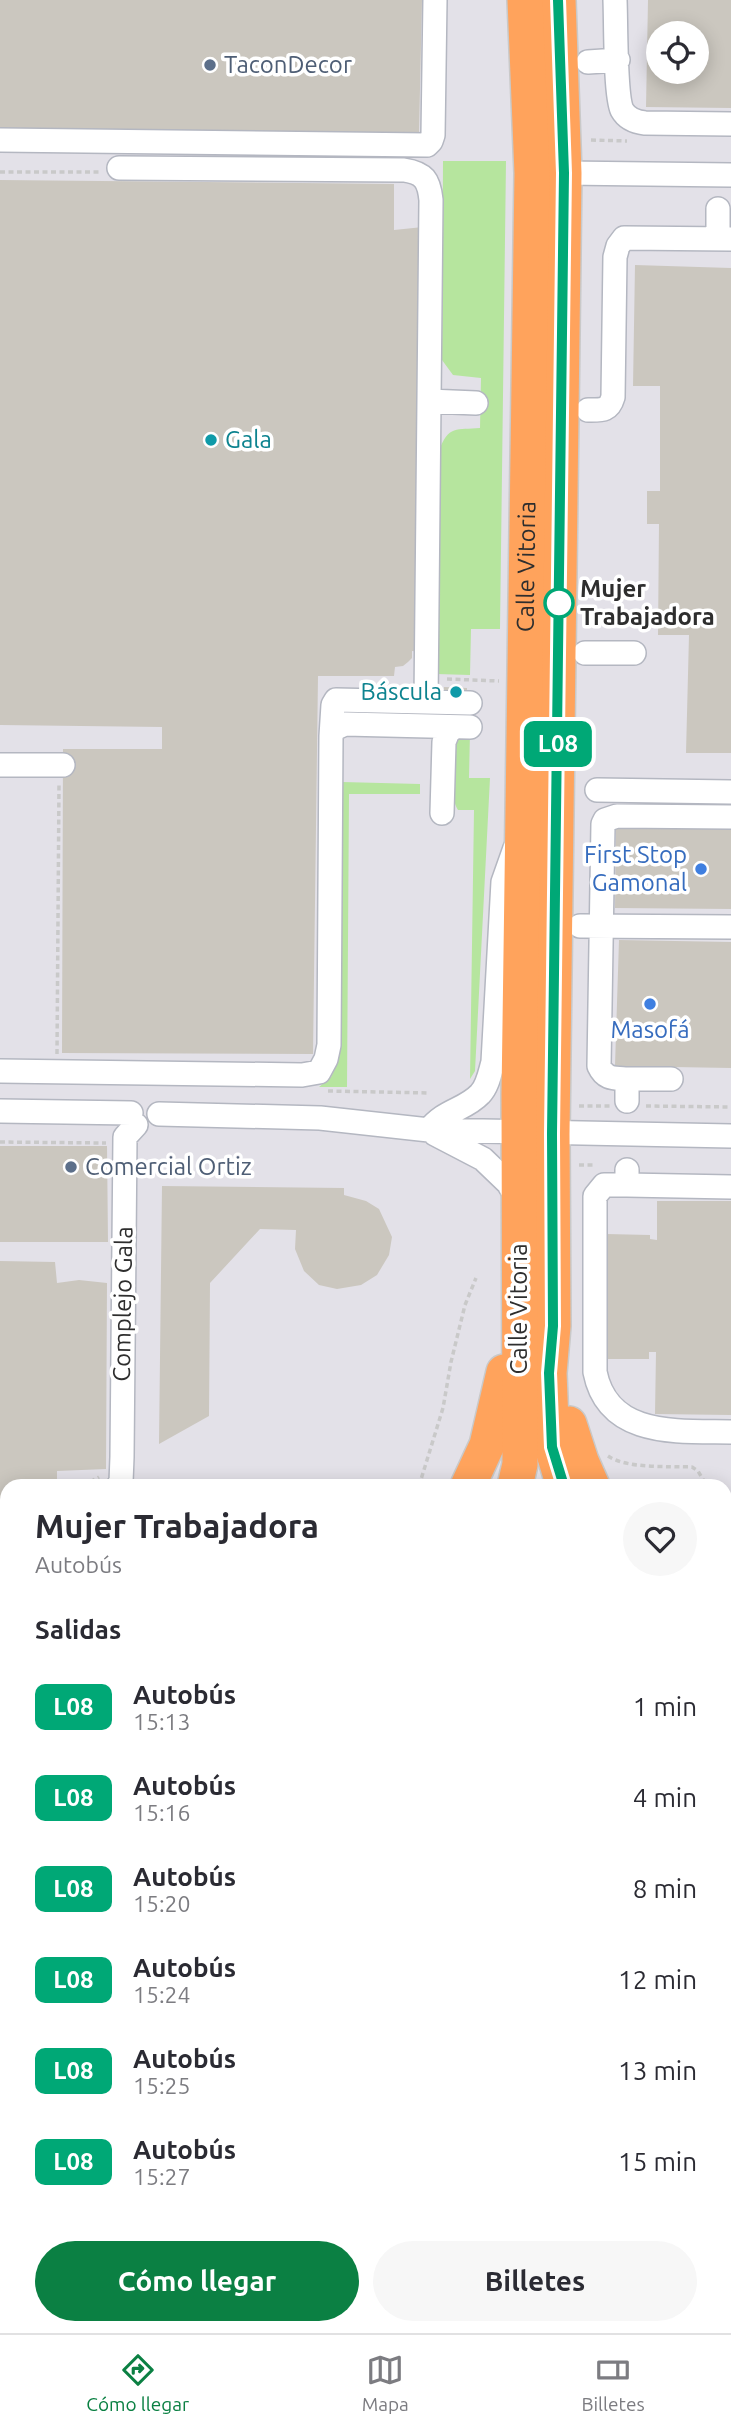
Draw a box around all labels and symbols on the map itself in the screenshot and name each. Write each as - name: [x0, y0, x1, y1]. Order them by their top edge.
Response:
- place label: TaconDecor: [224, 51, 352, 78]
- marker: TaconDecor: [202, 57, 218, 73]
- place label: Gala: [225, 426, 272, 453]
- marker: Gala: [203, 432, 219, 448]
- street label: Calle Vitoria: [512, 501, 540, 632]
- place label: Mujer Trabajadora: [580, 575, 715, 630]
- marker: Mujer Trabajadora: [544, 588, 574, 618]
- place label: Báscula: [360, 678, 442, 705]
- marker: Báscula: [448, 684, 464, 700]
- line badge: L08: [518, 721, 598, 767]
- place label: First Stop Gamonal: [584, 841, 687, 896]
- marker: First Stop Gamonal: [693, 861, 709, 877]
- marker: Masofá: [642, 996, 658, 1012]
- place label: Masofá: [610, 1016, 690, 1043]
- place label: Comercial Ortiz: [85, 1153, 252, 1180]
- marker: Comercial Ortiz: [63, 1159, 79, 1175]
- street label: Complejo Gala: [108, 1226, 137, 1382]
- street label: Calle Vitoria: [505, 1244, 532, 1374]

